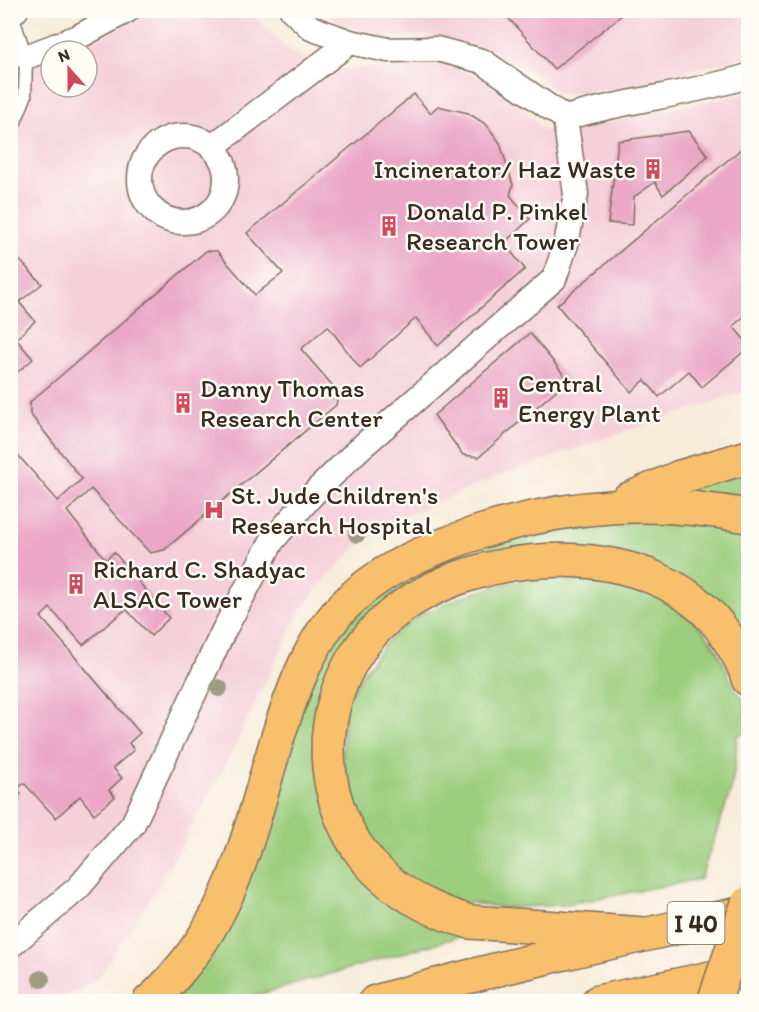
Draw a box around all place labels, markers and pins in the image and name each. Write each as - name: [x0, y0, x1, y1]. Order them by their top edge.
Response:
- place label: Incinerator/ Haz Waste: [374, 153, 636, 185]
- building icon: Incinerator/ Haz Waste: [641, 157, 665, 181]
- place label: Donald P. Pinkel Research Tower: [406, 195, 588, 257]
- building icon: Donald P. Pinkel Research Tower: [377, 214, 401, 238]
- place label: Central Energy Plant: [518, 367, 661, 429]
- place label: Danny Thomas Research Center: [200, 372, 383, 434]
- building icon: Central Energy Plant: [489, 386, 513, 410]
- building icon: Danny Thomas Research Center: [171, 391, 195, 415]
- place label: St. Jude Children's Research Hospital: [231, 479, 438, 541]
- hospital icon: St. Jude Children's Research Hospital: [202, 498, 226, 522]
- place label: Richard C. Shadyac ALSAC Tower: [93, 553, 306, 615]
- building icon: Richard C. Shadyac ALSAC Tower: [64, 572, 88, 596]

